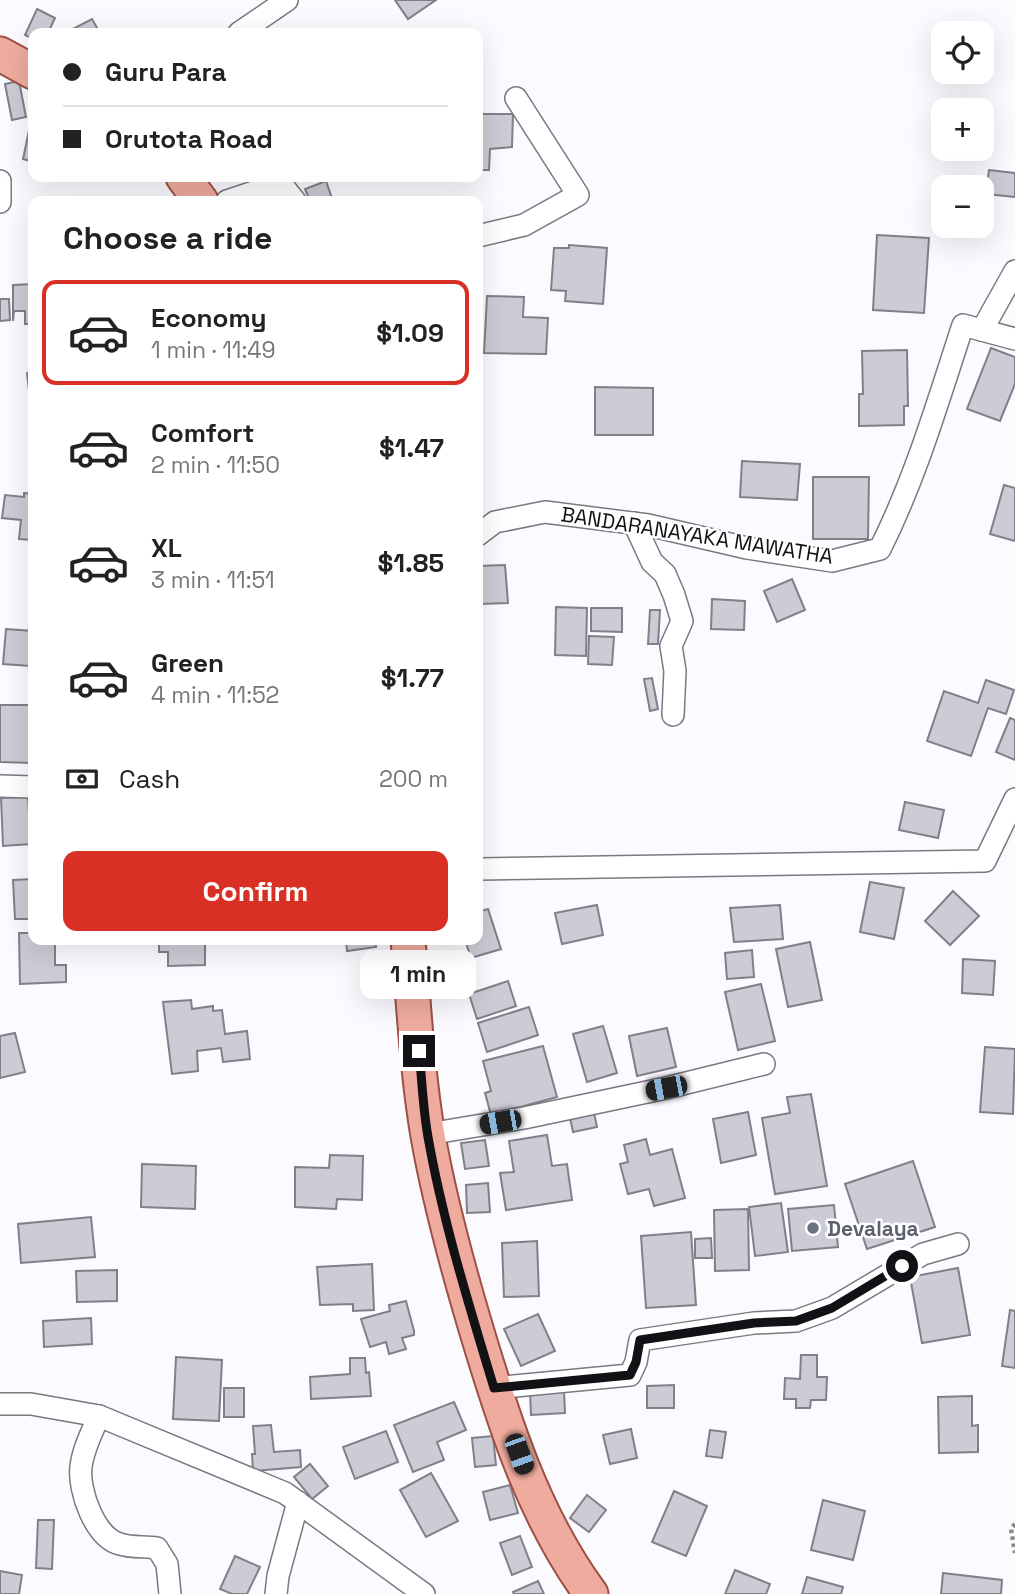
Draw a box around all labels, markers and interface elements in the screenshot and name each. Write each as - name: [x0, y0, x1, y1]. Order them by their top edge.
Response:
- map controls: [931, 21, 994, 238]
- button: locate: [931, 21, 994, 84]
- text: Guru Para: [105, 55, 227, 89]
- button: +: [931, 98, 994, 161]
- text: Orutota Road: [105, 122, 273, 156]
- button: −: [931, 175, 994, 238]
- text: Choose a ride: [63, 218, 273, 258]
- icon: car: [67, 301, 130, 364]
- text: Economy: [151, 301, 267, 335]
- text: $1.09: [376, 316, 444, 350]
- text: 1 min · 11:49: [151, 335, 276, 365]
- icon: car: [67, 416, 130, 479]
- text: Comfort: [151, 416, 254, 450]
- text: $1.47: [379, 431, 444, 465]
- text: 2 min · 11:50: [151, 450, 280, 480]
- street label: BANDARANAYAKA MAWATHA: [559, 500, 835, 570]
- icon: car: [67, 531, 130, 594]
- text: XL: [151, 531, 182, 565]
- text: $1.85: [378, 546, 444, 580]
- text: 3 min · 11:51: [151, 565, 275, 595]
- icon: car: [67, 646, 130, 709]
- text: Green: [151, 646, 224, 680]
- text: $1.77: [381, 661, 444, 695]
- text: 4 min · 11:52: [151, 680, 279, 710]
- icon: cash: [63, 760, 101, 798]
- text: Cash: [119, 762, 180, 796]
- text: 200 m: [379, 764, 448, 794]
- button: Confirm: [63, 851, 448, 931]
- callout: 1 min: [361, 950, 477, 998]
- text: 1 min: [390, 959, 446, 989]
- route end: [403, 1035, 435, 1067]
- car: [644, 1074, 689, 1102]
- car: [478, 1108, 523, 1136]
- place label: Devalaya: [827, 1215, 919, 1242]
- marker: Devalaya: [805, 1220, 821, 1236]
- route start: [886, 1250, 918, 1282]
- car: [502, 1431, 537, 1477]

